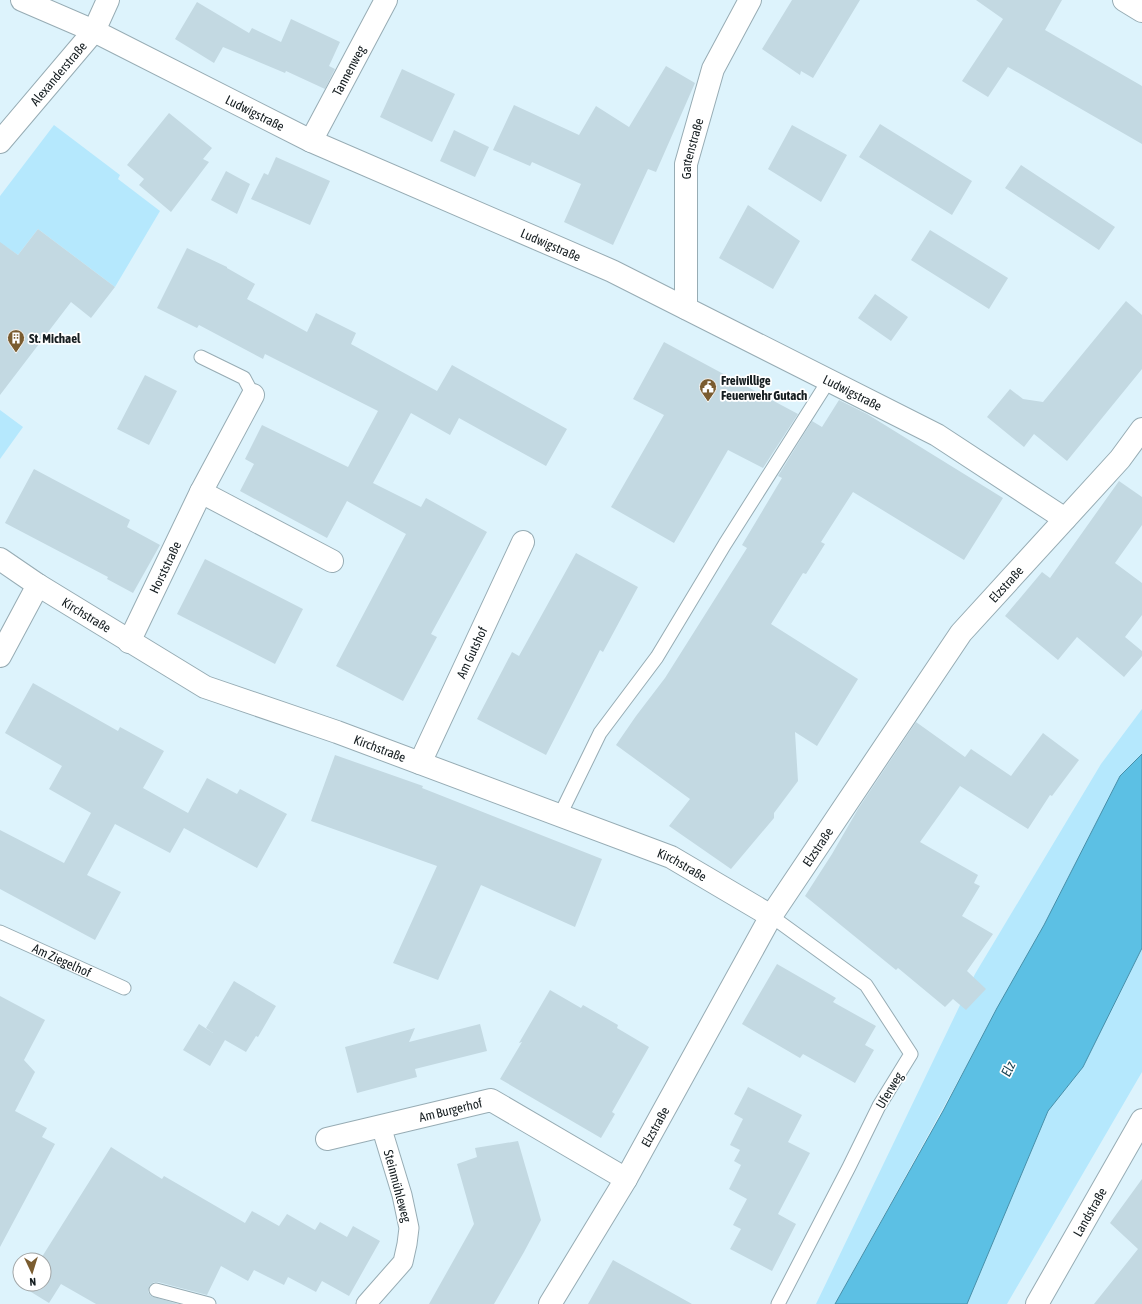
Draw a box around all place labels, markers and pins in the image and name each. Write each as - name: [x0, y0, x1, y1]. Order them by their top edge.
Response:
- building icon: St. Michael: [6, 328, 26, 353]
- place label: St. Michael: [29, 331, 81, 346]
- place label: Freiwillige Feuerwehr Gutach: [721, 373, 807, 403]
- public building icon: Freiwillige Feuerwehr Gutach: [698, 377, 718, 402]

